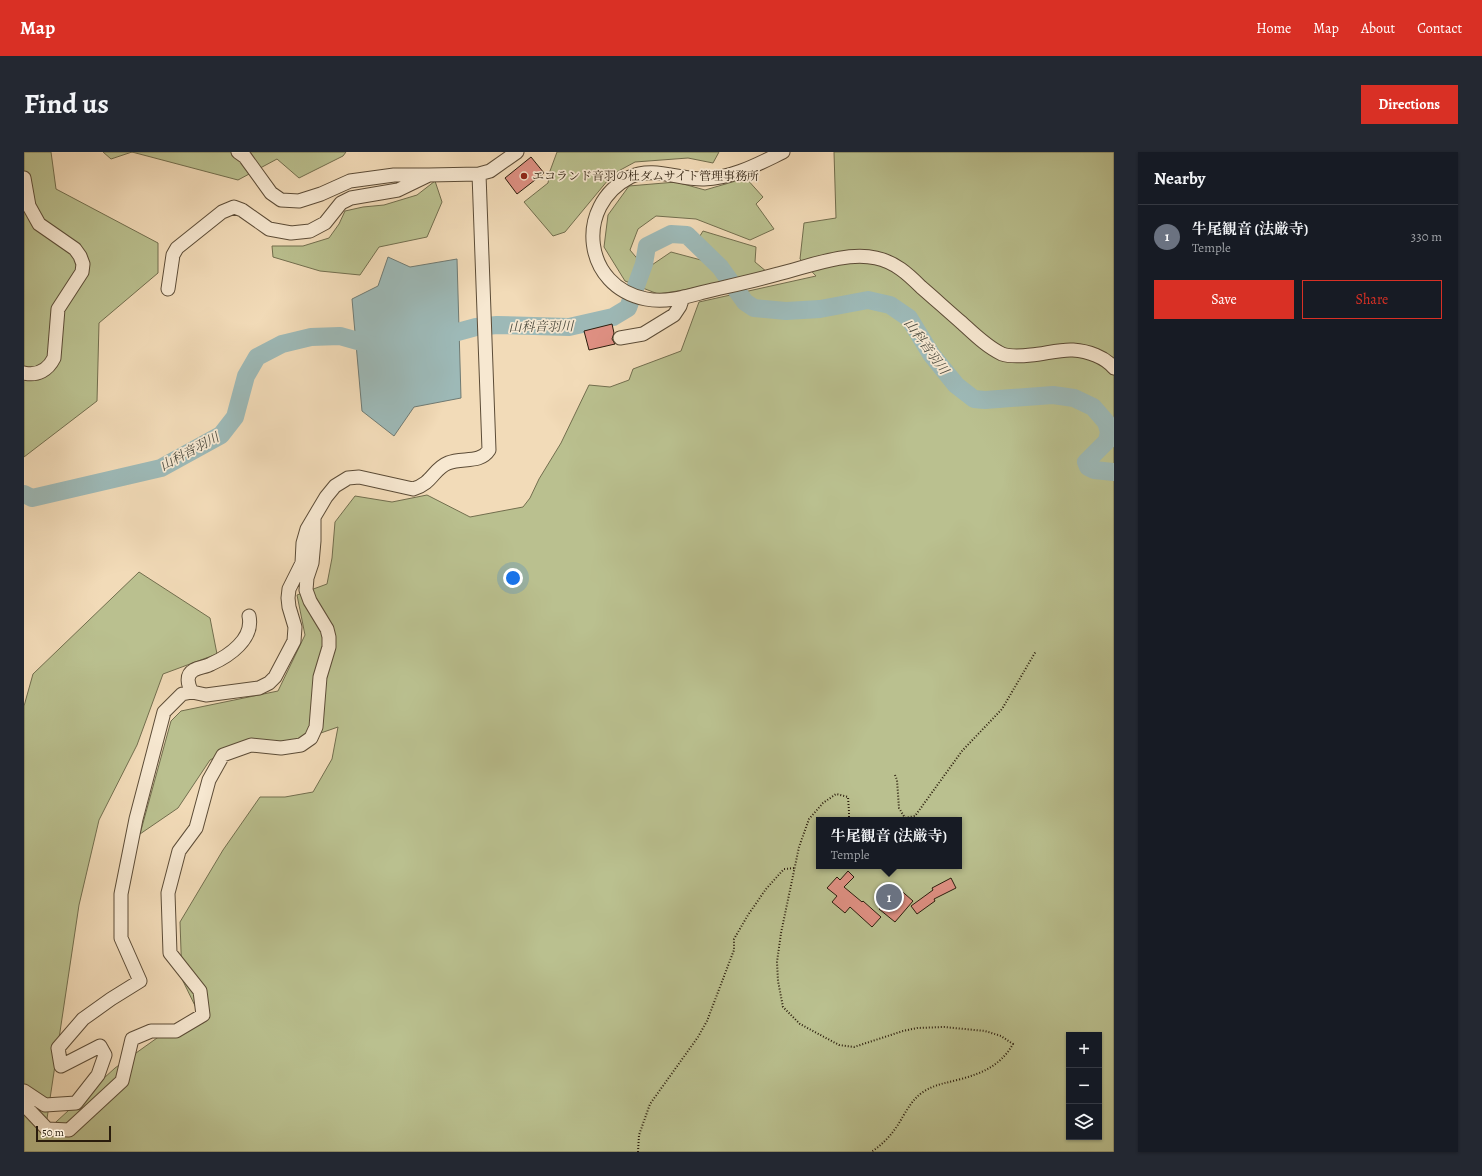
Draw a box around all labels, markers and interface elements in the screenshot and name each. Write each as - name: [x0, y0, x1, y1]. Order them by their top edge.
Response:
- text: Map: [20, 15, 55, 41]
- text: Home: [1256, 19, 1291, 38]
- text: Map: [1313, 19, 1339, 38]
- text: About: [1361, 19, 1395, 38]
- text: Contact: [1417, 19, 1462, 38]
- text: Find us: [24, 85, 109, 123]
- button: Directions: [1361, 85, 1458, 124]
- text: Nearby: [1154, 167, 1205, 190]
- place label: エコランド音羽の杜ダムサイト管理事務所: [532, 168, 759, 184]
- marker: エコランド音羽の杜ダムサイト管理事務所: [519, 171, 529, 181]
- text: 牛尾観音 (法厳寺): [1192, 219, 1308, 239]
- text: 1: [1165, 228, 1169, 245]
- text: 330 m: [1411, 228, 1442, 245]
- text: Temple: [1192, 239, 1231, 256]
- button: Save: [1154, 280, 1294, 319]
- button: Share: [1302, 280, 1442, 319]
- water label: 山科音羽川: [901, 315, 954, 379]
- water label: 山科音羽川: [508, 317, 576, 336]
- water label: 山科音羽川: [157, 428, 224, 474]
- your location: [503, 568, 523, 588]
- popup: [816, 817, 962, 869]
- text: 牛尾観音 (法厳寺): [831, 826, 947, 846]
- text: Temple: [831, 846, 870, 863]
- pin: 1: [876, 882, 902, 912]
- map controls: [1066, 1032, 1102, 1140]
- button: +: [1066, 1032, 1102, 1068]
- button: −: [1066, 1068, 1102, 1104]
- button: layers: [1066, 1104, 1102, 1140]
- scale bar: [36, 1124, 111, 1143]
- text: 50 m: [42, 1125, 64, 1140]

